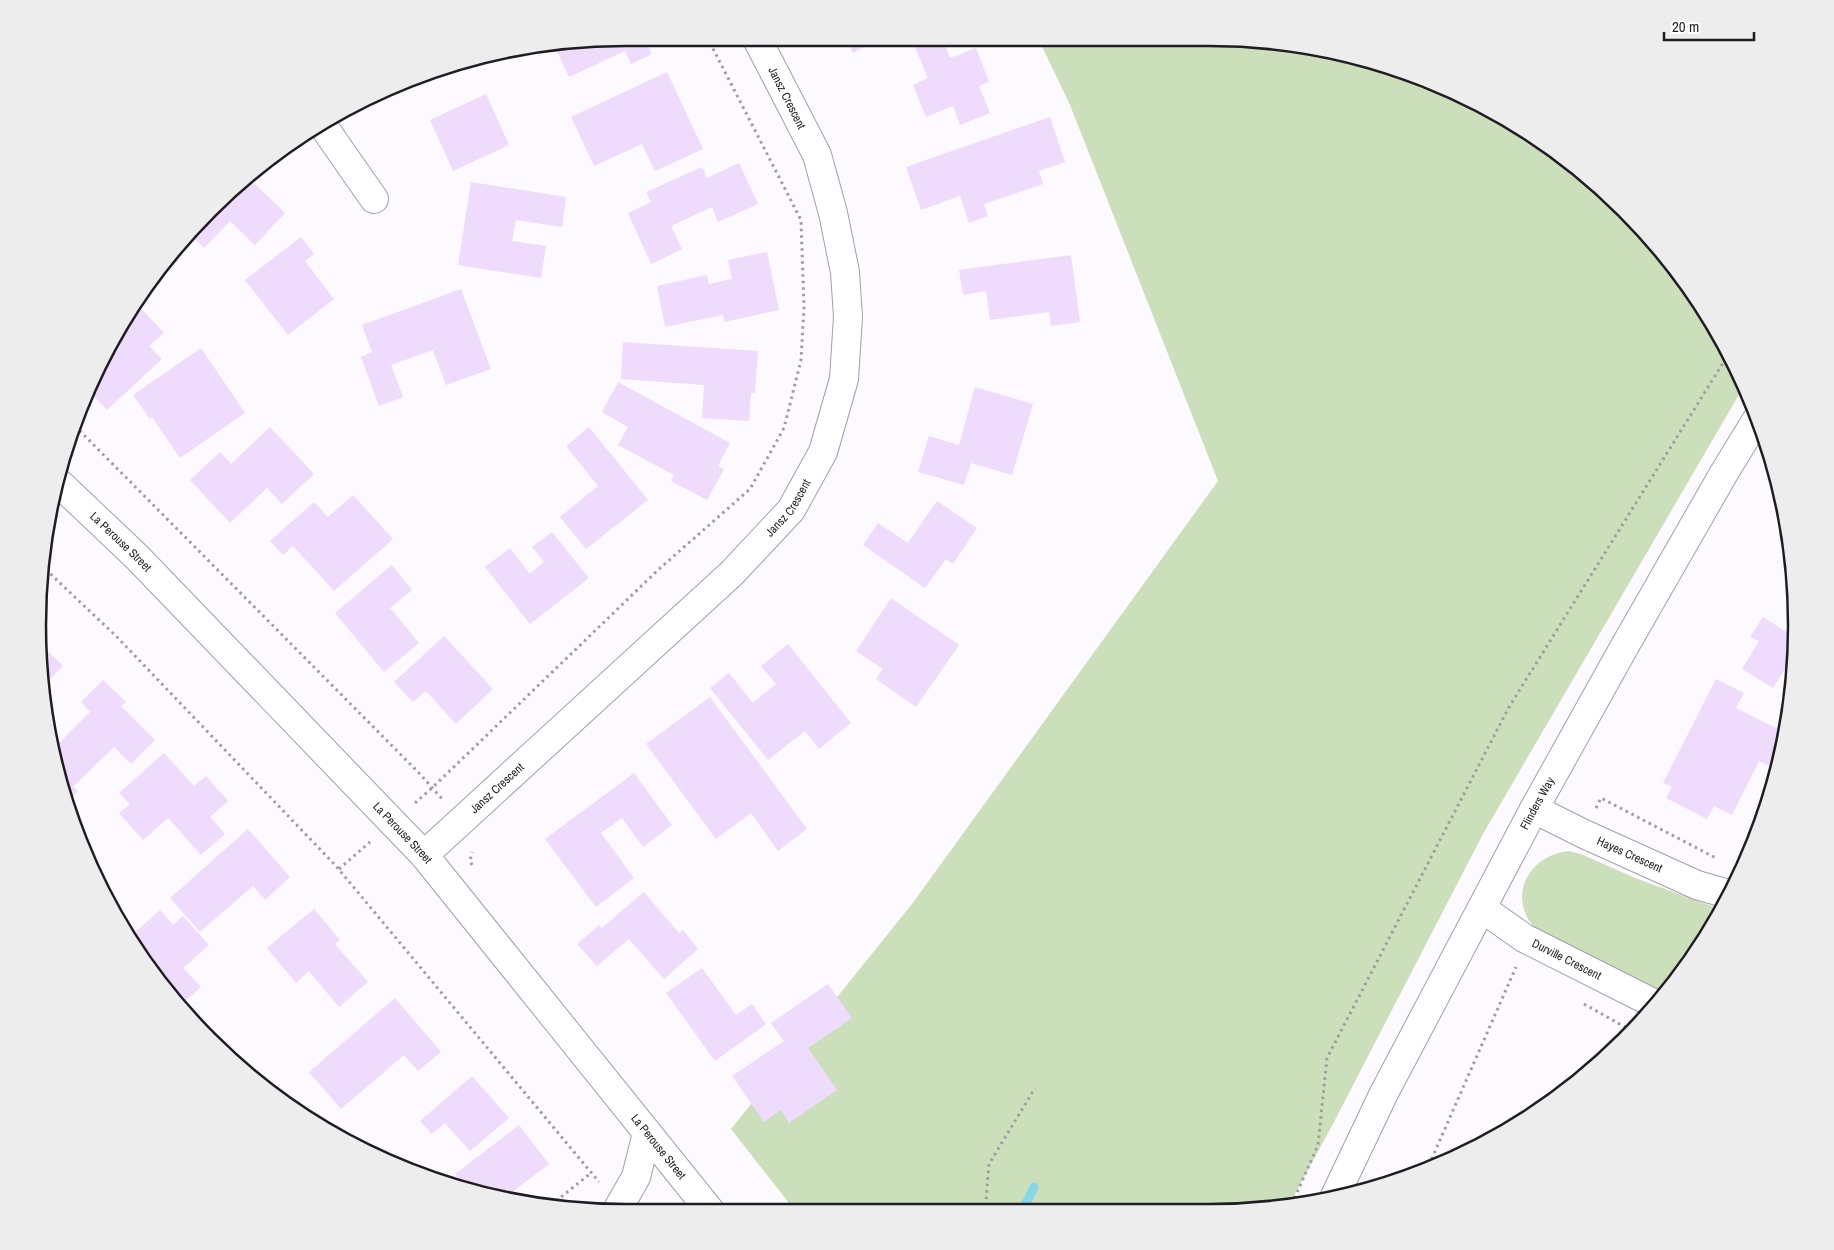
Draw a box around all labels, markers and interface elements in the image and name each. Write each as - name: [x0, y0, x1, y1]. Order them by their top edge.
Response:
- scale bar: [1664, 10, 1754, 42]
- text: 20 m: [1672, 16, 1699, 37]
- street label: Jansz Crescent: [764, 64, 810, 132]
- street label: Jansz Crescent: [762, 476, 815, 540]
- street label: La Perouse Street: [87, 509, 155, 575]
- street label: Jansz Crescent: [467, 759, 528, 817]
- street label: Flinders Way: [1516, 774, 1558, 832]
- street label: La Perouse Street: [369, 799, 436, 867]
- street label: Hayes Crescent: [1594, 833, 1665, 876]
- street label: Durville Crescent: [1529, 935, 1604, 984]
- street label: La Perouse Street: [627, 1111, 690, 1183]

